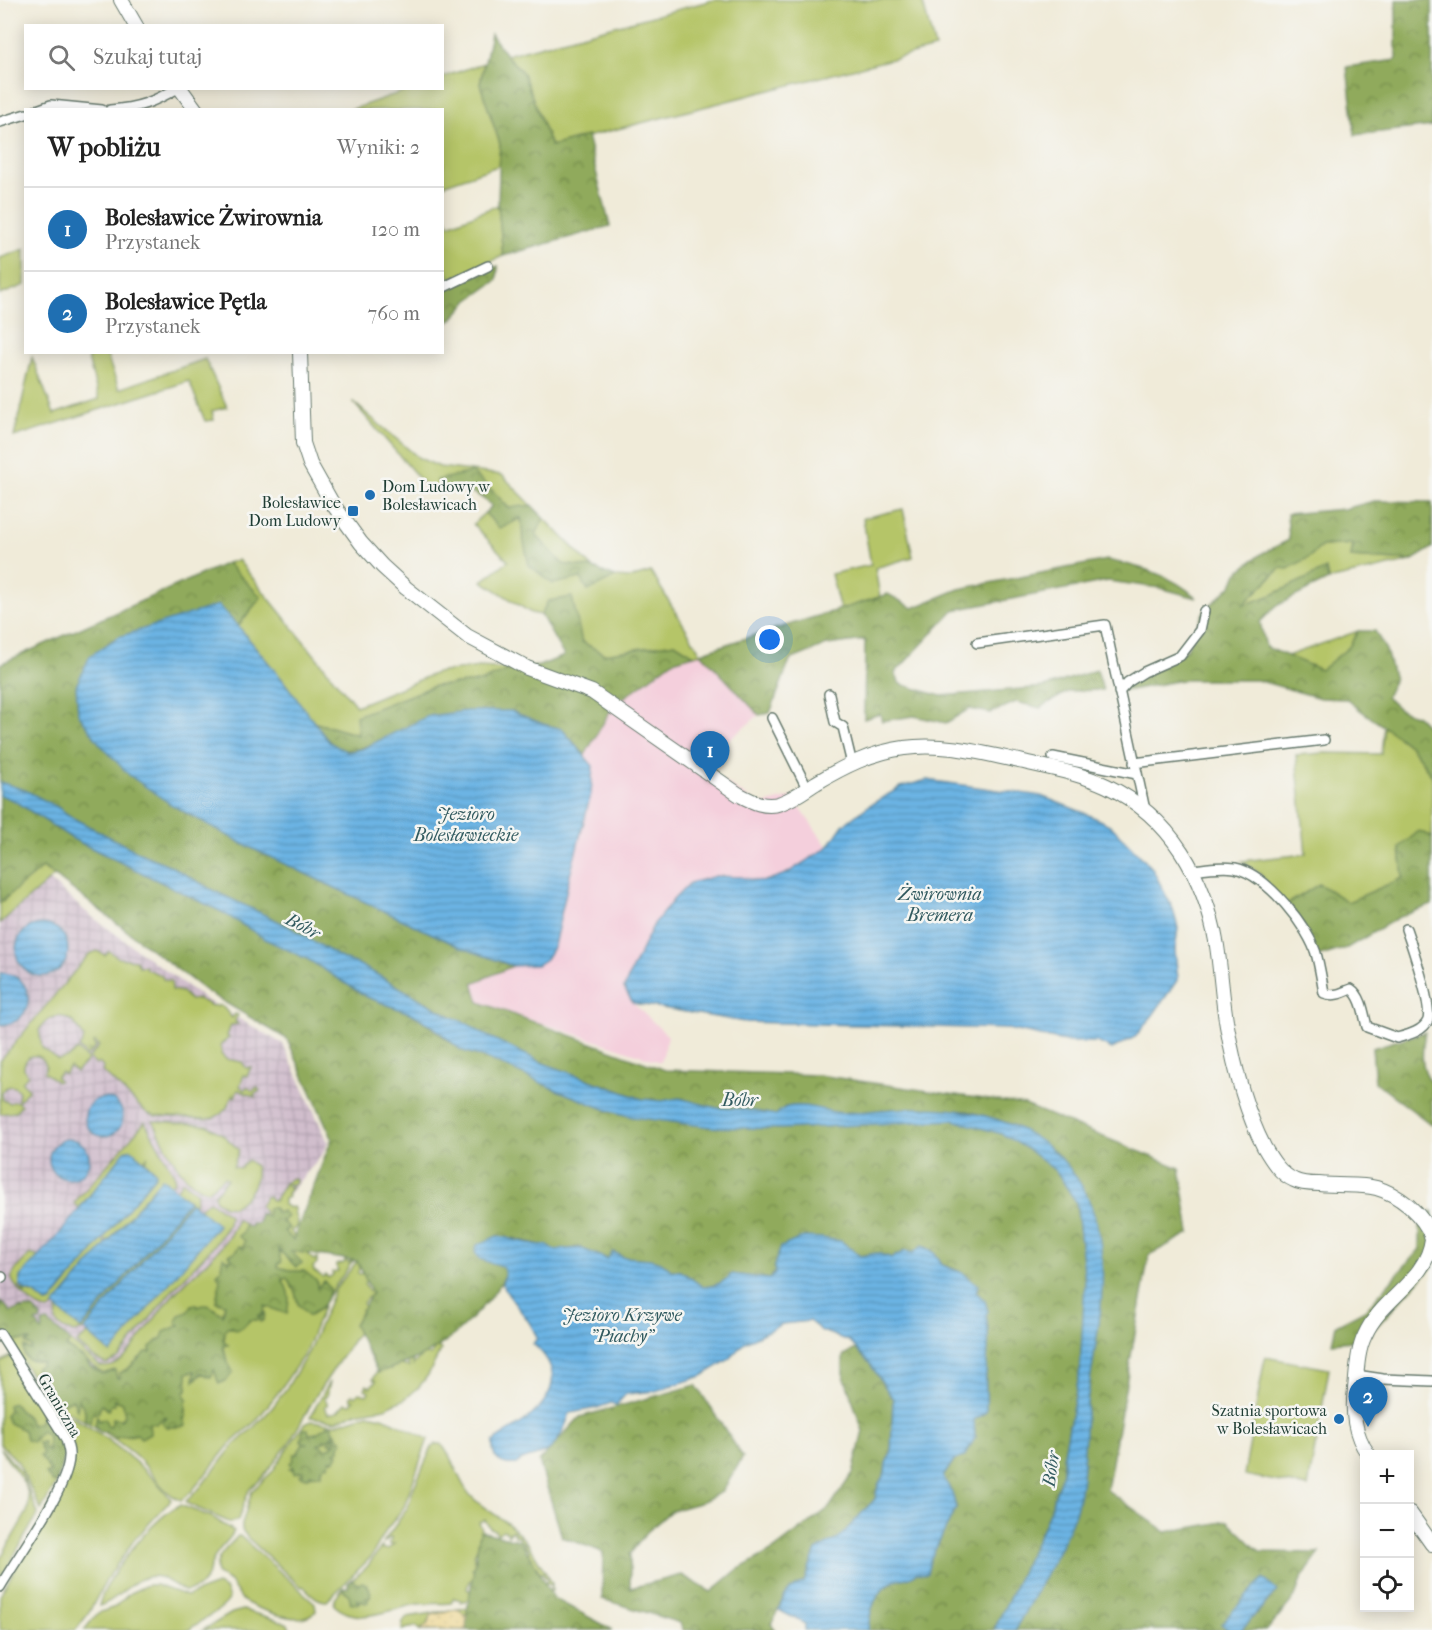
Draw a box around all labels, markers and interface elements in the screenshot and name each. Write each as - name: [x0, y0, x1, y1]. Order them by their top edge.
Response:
- search box: [24, 24, 444, 90]
- icon: search: [45, 41, 78, 74]
- text: Szukaj tutaj: [93, 44, 202, 70]
- text: W pobliżu: [48, 132, 161, 163]
- text: Wyniki: 2: [337, 136, 420, 159]
- text: Bolesławice Żwirownia: [105, 205, 322, 231]
- text: 1: [64, 218, 71, 241]
- text: 120 m: [371, 218, 420, 241]
- text: Przystanek: [105, 231, 200, 254]
- text: Bolesławice Pętla: [105, 289, 267, 315]
- text: 2: [62, 302, 73, 325]
- text: 760 m: [368, 302, 420, 325]
- text: Przystanek: [105, 315, 200, 338]
- place label: Dom Ludowy w Bolesławicach: [382, 477, 491, 514]
- marker: Dom Ludowy w Bolesławicach: [363, 488, 377, 502]
- place label: Bolesławice Dom Ludowy: [248, 493, 341, 530]
- marker: Bolesławice Dom Ludowy: [346, 504, 360, 518]
- your location: [755, 625, 784, 654]
- pin: 1: [690, 732, 730, 781]
- water label: Jezioro Bolesławieckie: [413, 804, 519, 846]
- water label: Żwirownia Bremera: [897, 882, 982, 926]
- water label: Bóbr: [281, 908, 325, 945]
- water label: Bóbr: [721, 1090, 760, 1111]
- water label: Jezioro Krzywe "Piachy": [562, 1305, 682, 1347]
- street label: Graniczna: [34, 1370, 86, 1441]
- pin: 2: [1348, 1378, 1388, 1427]
- place label: Szatnia sportowa w Bolesławicach: [1212, 1401, 1328, 1438]
- marker: Szatnia sportowa w Bolesławicach: [1332, 1412, 1346, 1426]
- water label: Bóbr: [1038, 1448, 1065, 1489]
- map controls: [1360, 1450, 1414, 1612]
- button: +: [1360, 1450, 1414, 1504]
- button: −: [1360, 1504, 1414, 1558]
- button: locate: [1360, 1558, 1414, 1612]

